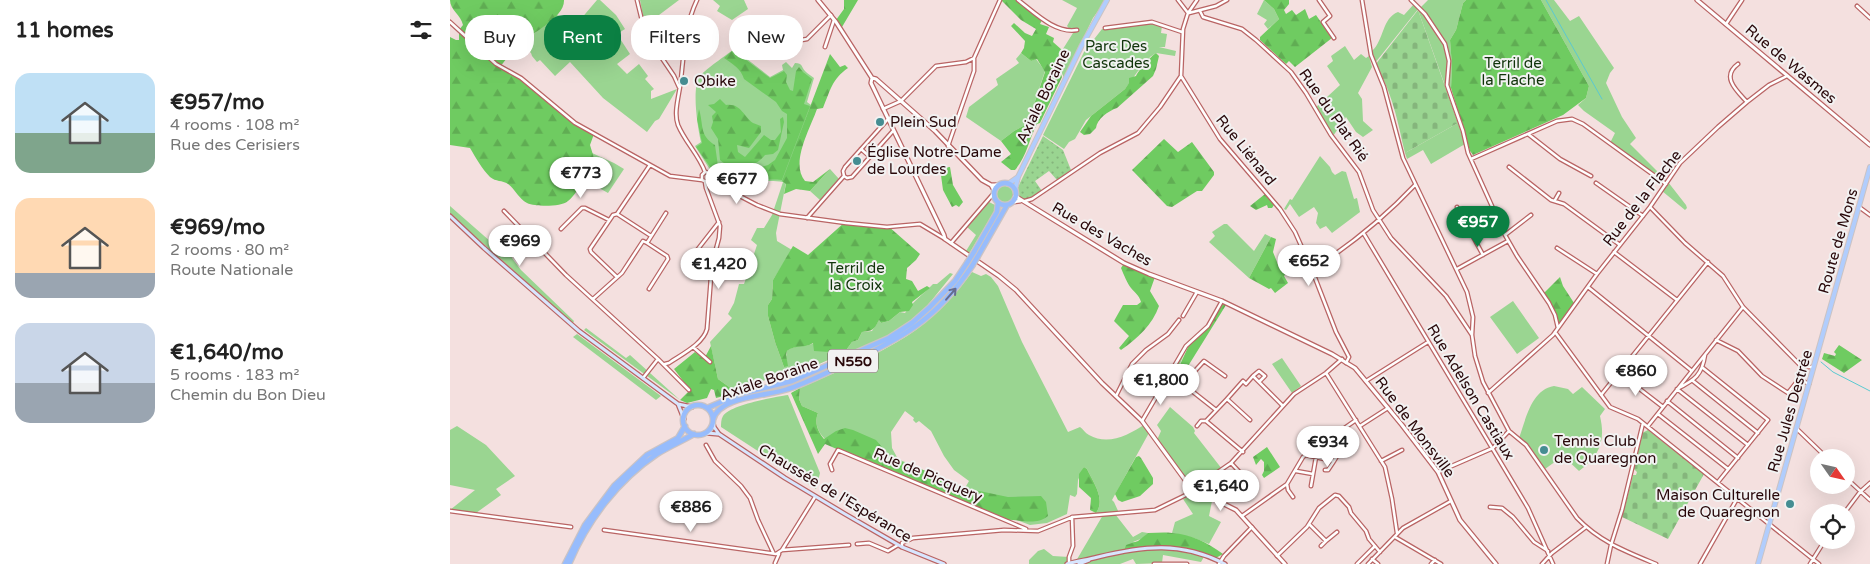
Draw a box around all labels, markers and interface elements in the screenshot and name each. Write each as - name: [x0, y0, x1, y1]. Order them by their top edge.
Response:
- chip: Buy: [465, 15, 534, 60]
- chip: Rent: [544, 15, 621, 60]
- chip: Filters: [631, 15, 719, 60]
- chip: New: [729, 15, 803, 60]
- icon: filters: [407, 16, 435, 44]
- text: 11 homes: [15, 18, 114, 43]
- street label: Rue de Wasmes: [1742, 21, 1840, 107]
- park label: Parc Des Cascades: [1082, 37, 1150, 72]
- street label: Axiale Boraine: [1012, 46, 1074, 146]
- park label: Terril de la Flache: [1482, 54, 1544, 89]
- street label: Rue du Plat Rié: [1295, 65, 1373, 165]
- place label: Qbike: [694, 72, 736, 90]
- marker: Qbike: [678, 75, 690, 87]
- text: €957/mo: [170, 90, 264, 115]
- icon: home: [55, 93, 115, 153]
- street label: Rue Liénard: [1212, 111, 1280, 189]
- place label: Plein Sud: [890, 113, 957, 131]
- text: 4 rooms · 108 m²: [170, 115, 299, 135]
- marker: Plein Sud: [874, 116, 886, 128]
- text: Rue des Cerisiers: [170, 135, 300, 155]
- place label: Église Notre-Dame de Lourdes: [867, 143, 1001, 178]
- street label: Rue de la Flache: [1599, 146, 1685, 250]
- marker: Église Notre-Dame de Lourdes: [851, 155, 863, 167]
- pin: €773: [551, 156, 611, 199]
- pin: €677: [707, 162, 767, 205]
- text: €773: [560, 163, 602, 183]
- text: €677: [716, 169, 758, 189]
- street label: Route de Mons: [1814, 186, 1862, 296]
- street label: Rue des Vaches: [1049, 198, 1155, 270]
- pin: €957: [1448, 206, 1508, 248]
- text: €957: [1457, 212, 1499, 232]
- text: €969/mo: [170, 215, 265, 240]
- icon: home: [55, 218, 115, 278]
- pin: €969: [490, 224, 550, 267]
- text: €969: [499, 231, 541, 251]
- text: 2 rooms · 80 m²: [170, 240, 289, 260]
- pin: €652: [1279, 244, 1339, 287]
- pin: €1,420: [678, 248, 760, 290]
- text: €652: [1288, 251, 1330, 271]
- text: €1,420: [692, 254, 746, 274]
- park label: Terril de la Croix: [827, 259, 885, 294]
- text: Route Nationale: [170, 260, 293, 280]
- one-way arrow: [946, 287, 957, 300]
- street label: Rue Adelson Castiaux: [1423, 321, 1519, 463]
- text: €1,640/mo: [170, 340, 284, 365]
- icon: home: [55, 343, 115, 403]
- street label: Rue Jules Destrée: [1764, 348, 1816, 474]
- road number: N550: [828, 350, 878, 372]
- street label: Axiale Boraine: [718, 354, 820, 404]
- pin: €860: [1606, 354, 1666, 397]
- text: €860: [1615, 361, 1657, 381]
- pin: €1,800: [1120, 364, 1202, 406]
- text: 5 rooms · 183 m²: [170, 365, 299, 385]
- text: €1,800: [1133, 370, 1189, 390]
- street label: Rue de Monsville: [1371, 373, 1459, 481]
- text: Chemin du Bon Dieu: [170, 385, 326, 405]
- pin: €934: [1298, 426, 1358, 468]
- text: €934: [1307, 432, 1349, 452]
- place label: Tennis Club de Quaregnon: [1554, 432, 1656, 467]
- street label: Chaussée de l'Espérance: [755, 440, 915, 546]
- street label: Rue de Picquery: [871, 444, 985, 506]
- marker: Tennis Club de Quaregnon: [1538, 444, 1550, 456]
- north arrow: [1810, 449, 1855, 494]
- map controls: [1810, 449, 1855, 549]
- pin: €1,640: [1180, 470, 1262, 512]
- text: €1,640: [1193, 476, 1249, 496]
- place label: Maison Culturelle de Quaregnon: [1656, 486, 1780, 521]
- pin: €886: [661, 490, 721, 533]
- text: €886: [670, 497, 712, 517]
- marker: Maison Culturelle de Quaregnon: [1784, 498, 1796, 510]
- button: locate: [1810, 504, 1855, 549]

